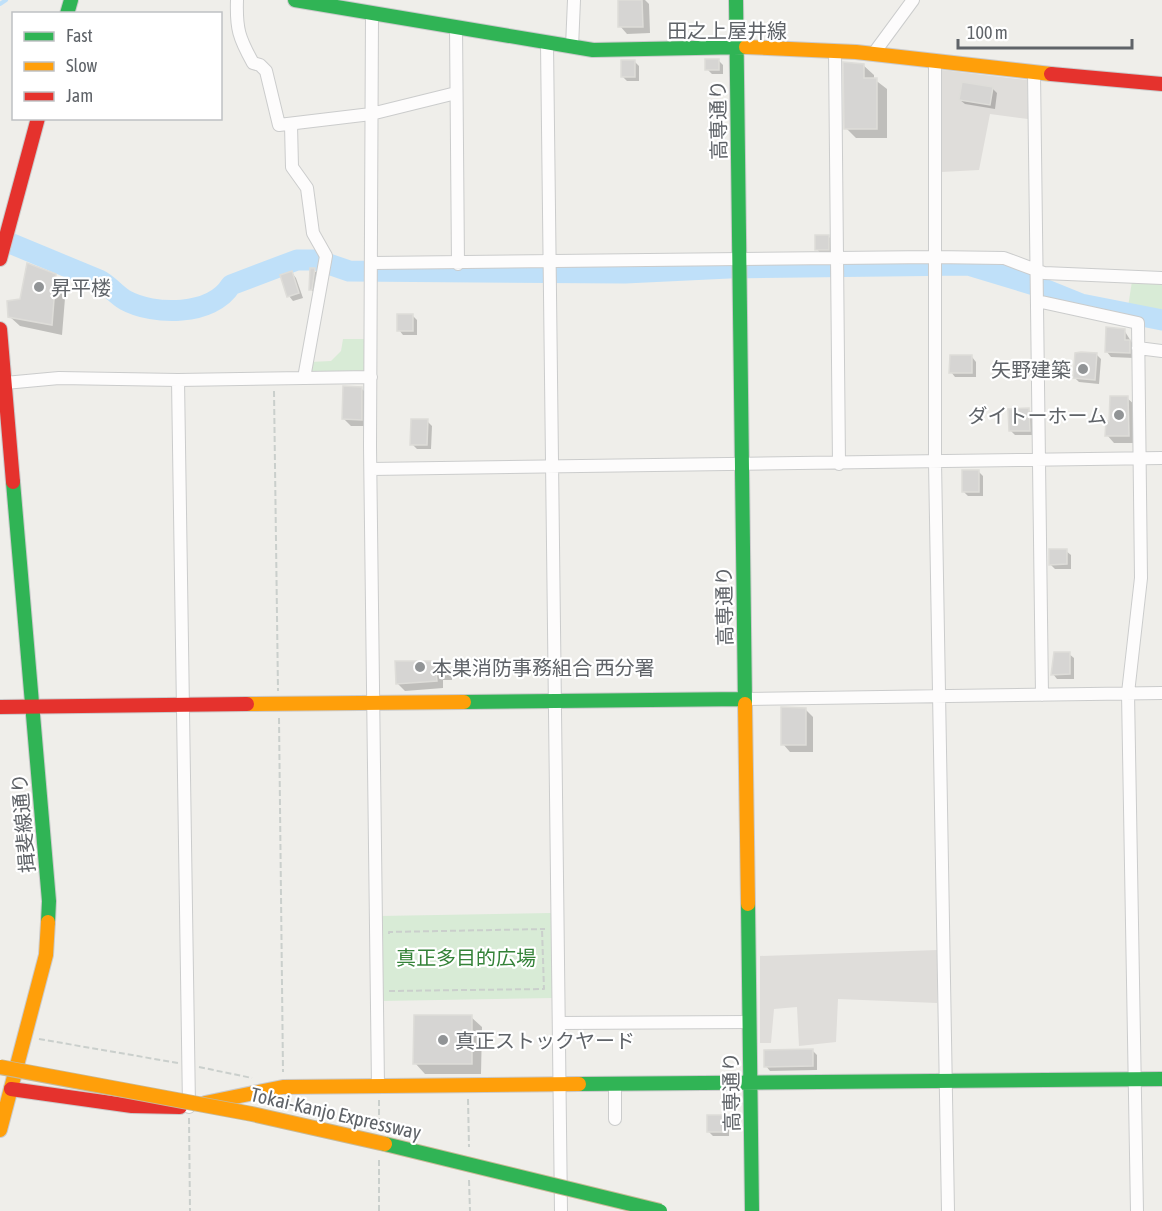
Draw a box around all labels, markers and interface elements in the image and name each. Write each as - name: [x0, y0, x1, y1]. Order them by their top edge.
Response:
- legend: [12, 12, 222, 120]
- scale bar: [958, 12, 1132, 50]
- street label: 田之上屋井線: [667, 19, 787, 42]
- text: 100 m: [967, 22, 1008, 43]
- text: Fast: [66, 25, 93, 46]
- text: Slow: [66, 55, 97, 76]
- street label: 高専通り: [706, 80, 730, 160]
- text: Jam: [66, 85, 93, 106]
- place label: 昇平楼: [51, 276, 111, 299]
- marker: 昇平楼: [32, 280, 46, 294]
- place label: 矢野建築: [991, 358, 1071, 381]
- marker: 矢野建築: [1076, 362, 1090, 376]
- place label: ダイトーホーム: [968, 404, 1107, 427]
- marker: ダイトーホーム: [1112, 408, 1126, 422]
- street label: 高専通り: [712, 566, 736, 646]
- place label: 本巣消防事務組合 西分署: [432, 656, 655, 679]
- marker: 本巣消防事務組合 西分署: [413, 660, 427, 674]
- street label: 揖斐線通り: [7, 772, 39, 874]
- park label: 真正多目的広場: [396, 946, 536, 969]
- place label: 真正ストックヤード: [455, 1029, 635, 1052]
- marker: 真正ストックヤード: [436, 1033, 450, 1047]
- street label: 高専通り: [719, 1052, 743, 1132]
- street label: Tokai-Kanjo Expressway: [249, 1082, 423, 1144]

